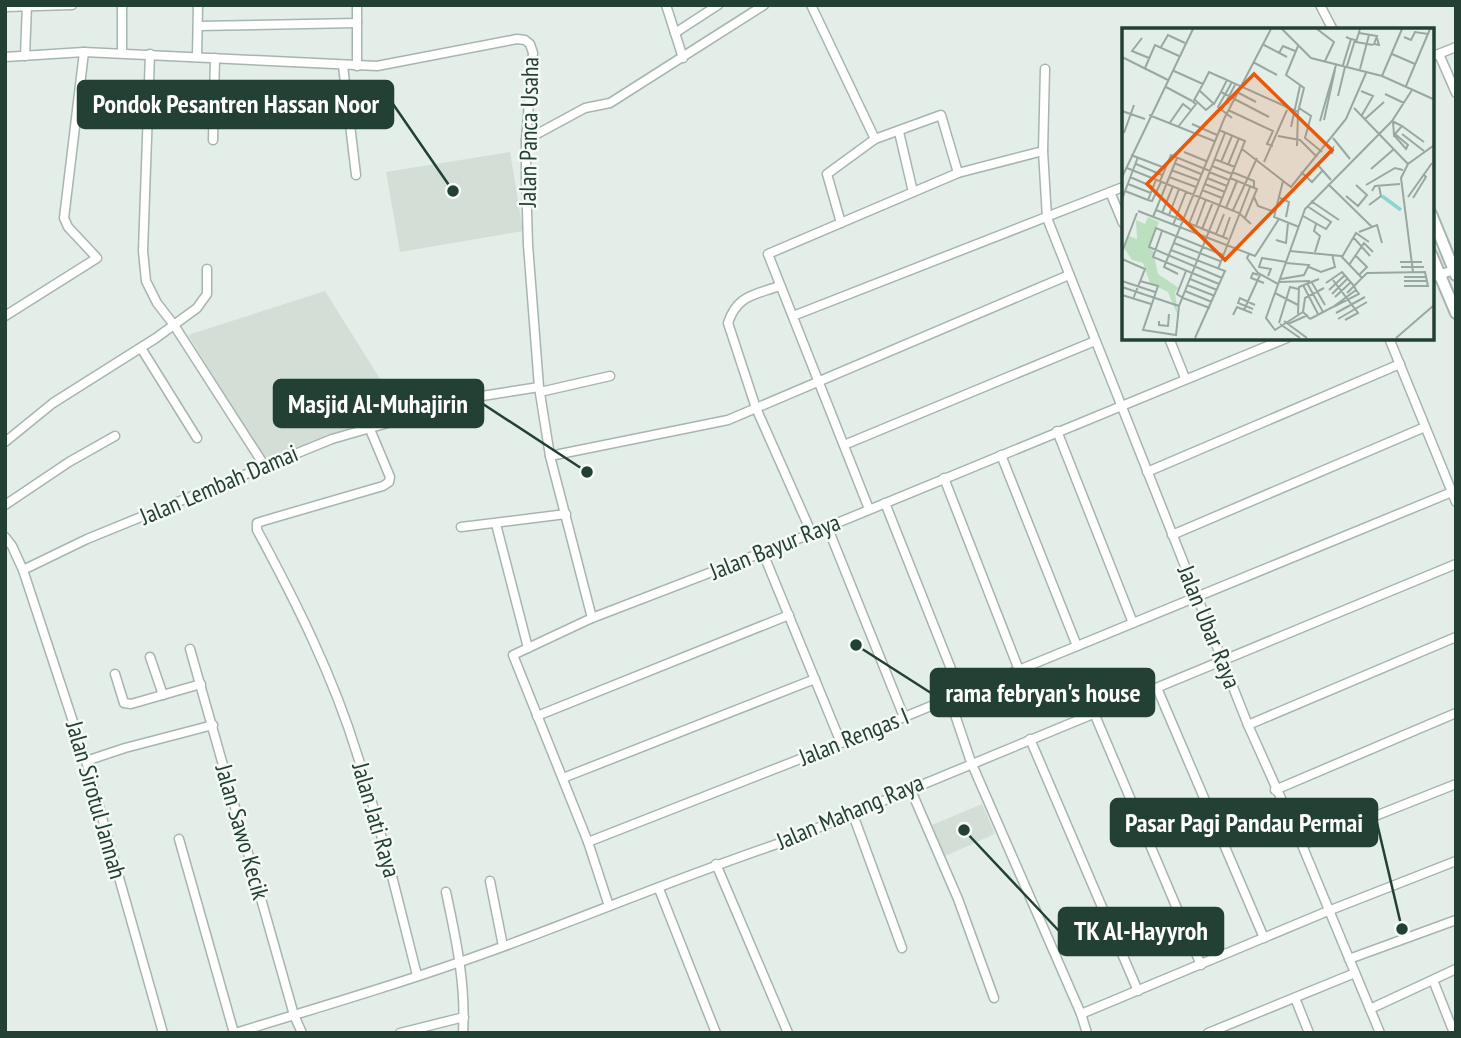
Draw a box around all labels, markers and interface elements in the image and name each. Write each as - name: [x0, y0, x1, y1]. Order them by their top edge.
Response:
- inset map: [1122, 28, 1433, 340]
- street label: Jalan Panca Usaha: [512, 57, 545, 208]
- callout: Pondok Pesantren Hassan Noor: [78, 81, 393, 128]
- text: Pondok Pesantren Hassan Noor: [93, 87, 380, 120]
- callout: Masjid Al-Muhajirin: [274, 380, 483, 427]
- text: Masjid Al-Muhajirin: [288, 387, 468, 420]
- street label: Jalan Lembah Damai: [134, 437, 303, 532]
- street label: Jalan Bayur Raya: [704, 506, 845, 587]
- street label: Jalan Ubar Raya: [1170, 560, 1248, 693]
- callout: rama febryan's house: [931, 669, 1154, 716]
- text: rama febryan's house: [945, 676, 1141, 709]
- street label: Jalan Rengas I: [793, 700, 913, 773]
- street label: Jalan Sirotul Jannah: [59, 716, 134, 882]
- street label: Jalan Jati Raya: [345, 758, 408, 881]
- street label: Jalan Sawo Kecik: [208, 760, 277, 904]
- street label: Jalan Mahang Raya: [771, 767, 928, 857]
- callout: Pasar Pagi Pandau Permai: [1111, 799, 1377, 846]
- text: Pasar Pagi Pandau Permai: [1125, 806, 1363, 839]
- callout: TK Al-Hayyroh: [1059, 908, 1223, 955]
- text: TK Al-Hayyroh: [1074, 914, 1208, 947]

